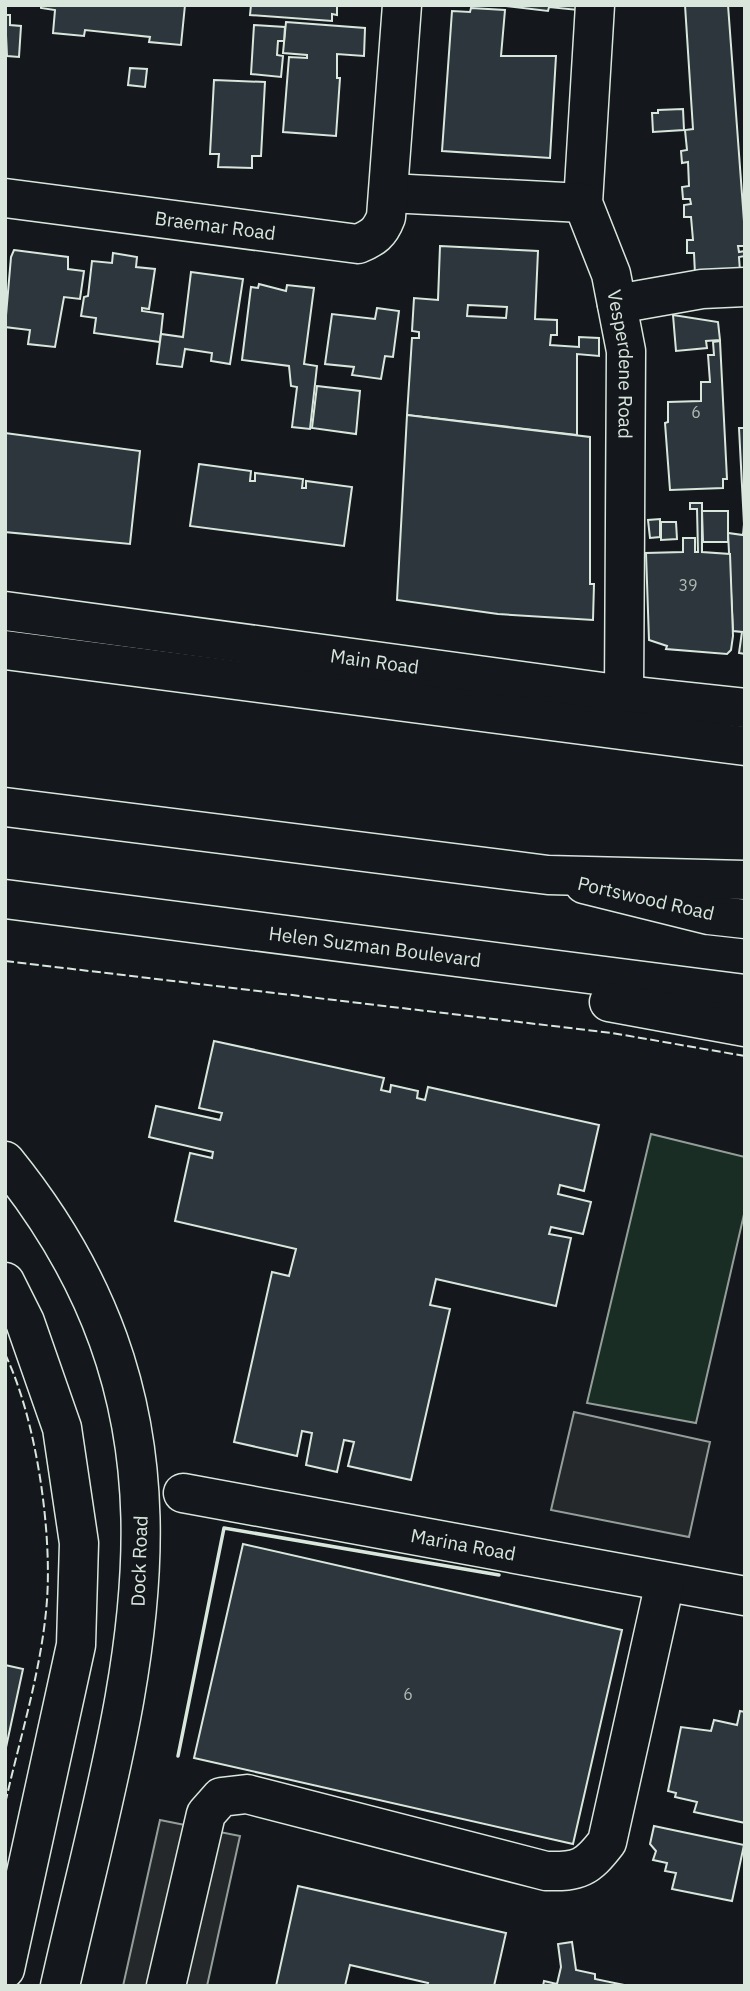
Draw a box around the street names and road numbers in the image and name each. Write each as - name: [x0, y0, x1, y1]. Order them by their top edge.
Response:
- street label: Braemar Road: [153, 206, 277, 245]
- street label: Vesperdene Road: [602, 288, 638, 439]
- street label: Main Road: [329, 643, 420, 679]
- street label: Portswood Road: [575, 871, 717, 925]
- street label: Helen Suzman Boulevard: [267, 921, 483, 972]
- street label: Dock Road: [125, 1515, 153, 1607]
- street label: Marina Road: [409, 1523, 518, 1566]

